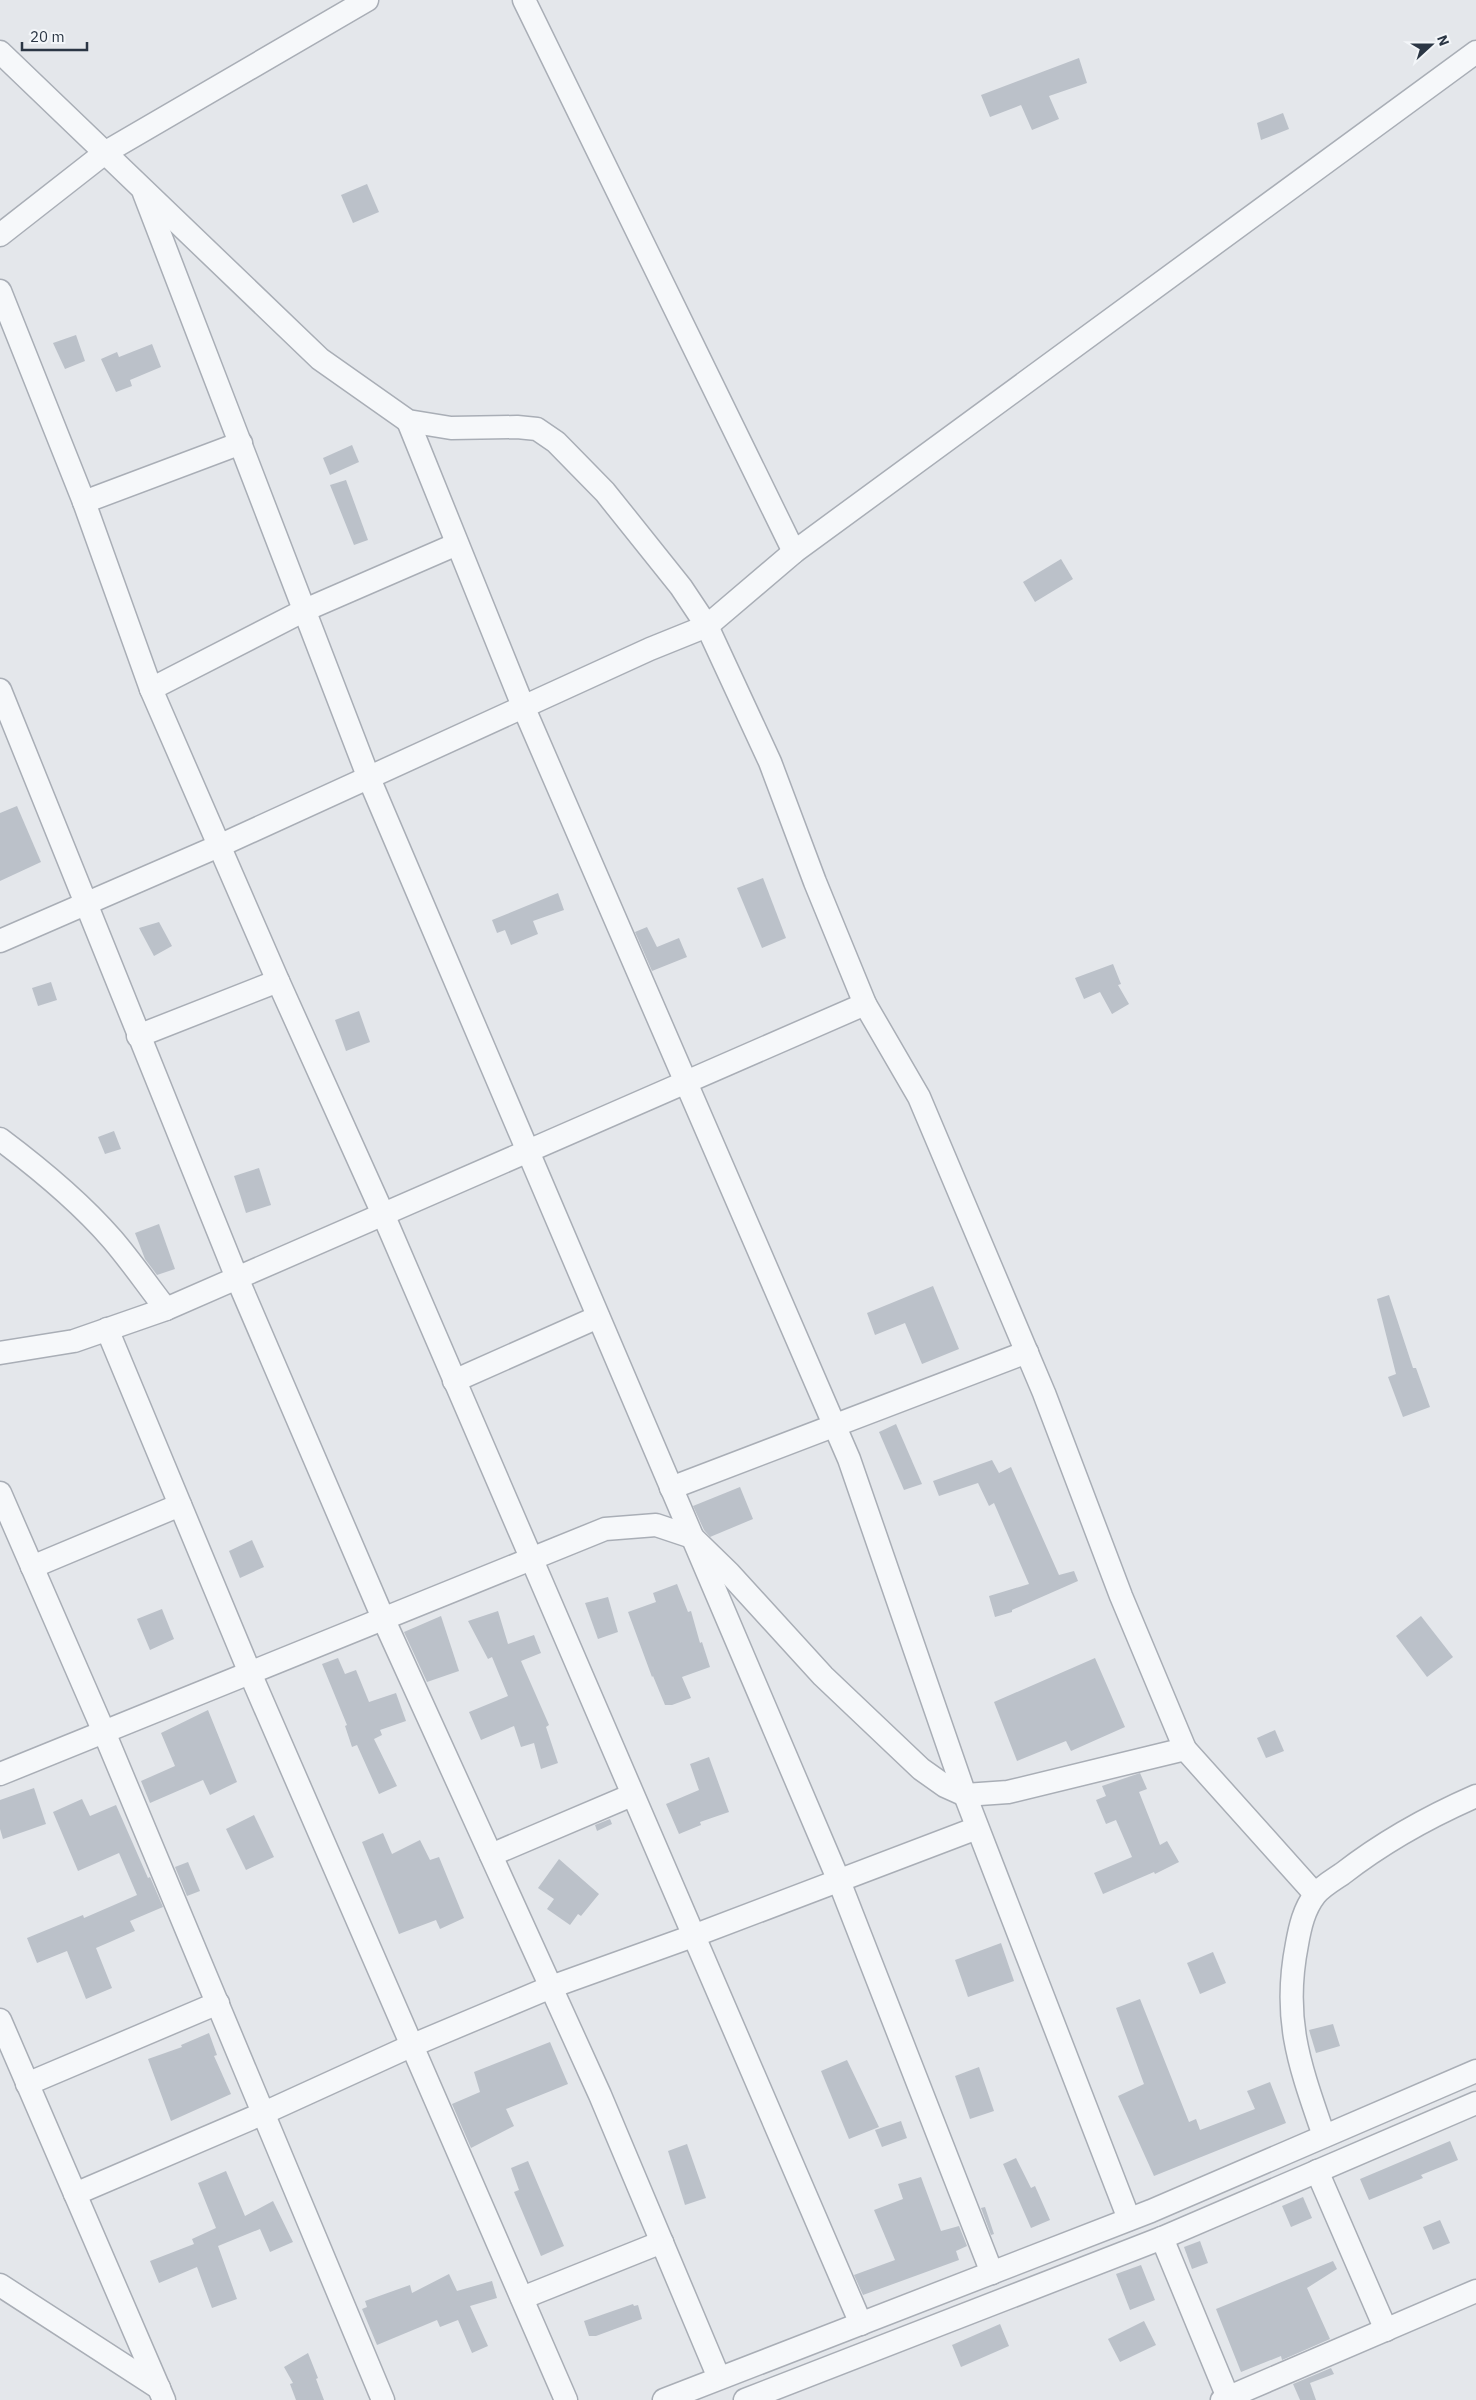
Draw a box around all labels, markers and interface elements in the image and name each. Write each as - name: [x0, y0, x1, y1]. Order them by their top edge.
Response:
- scale bar: [22, 20, 88, 52]
- north arrow: [1406, 20, 1456, 70]
- text: 20 m: [30, 27, 65, 46]
- text: N: [1433, 32, 1453, 48]

